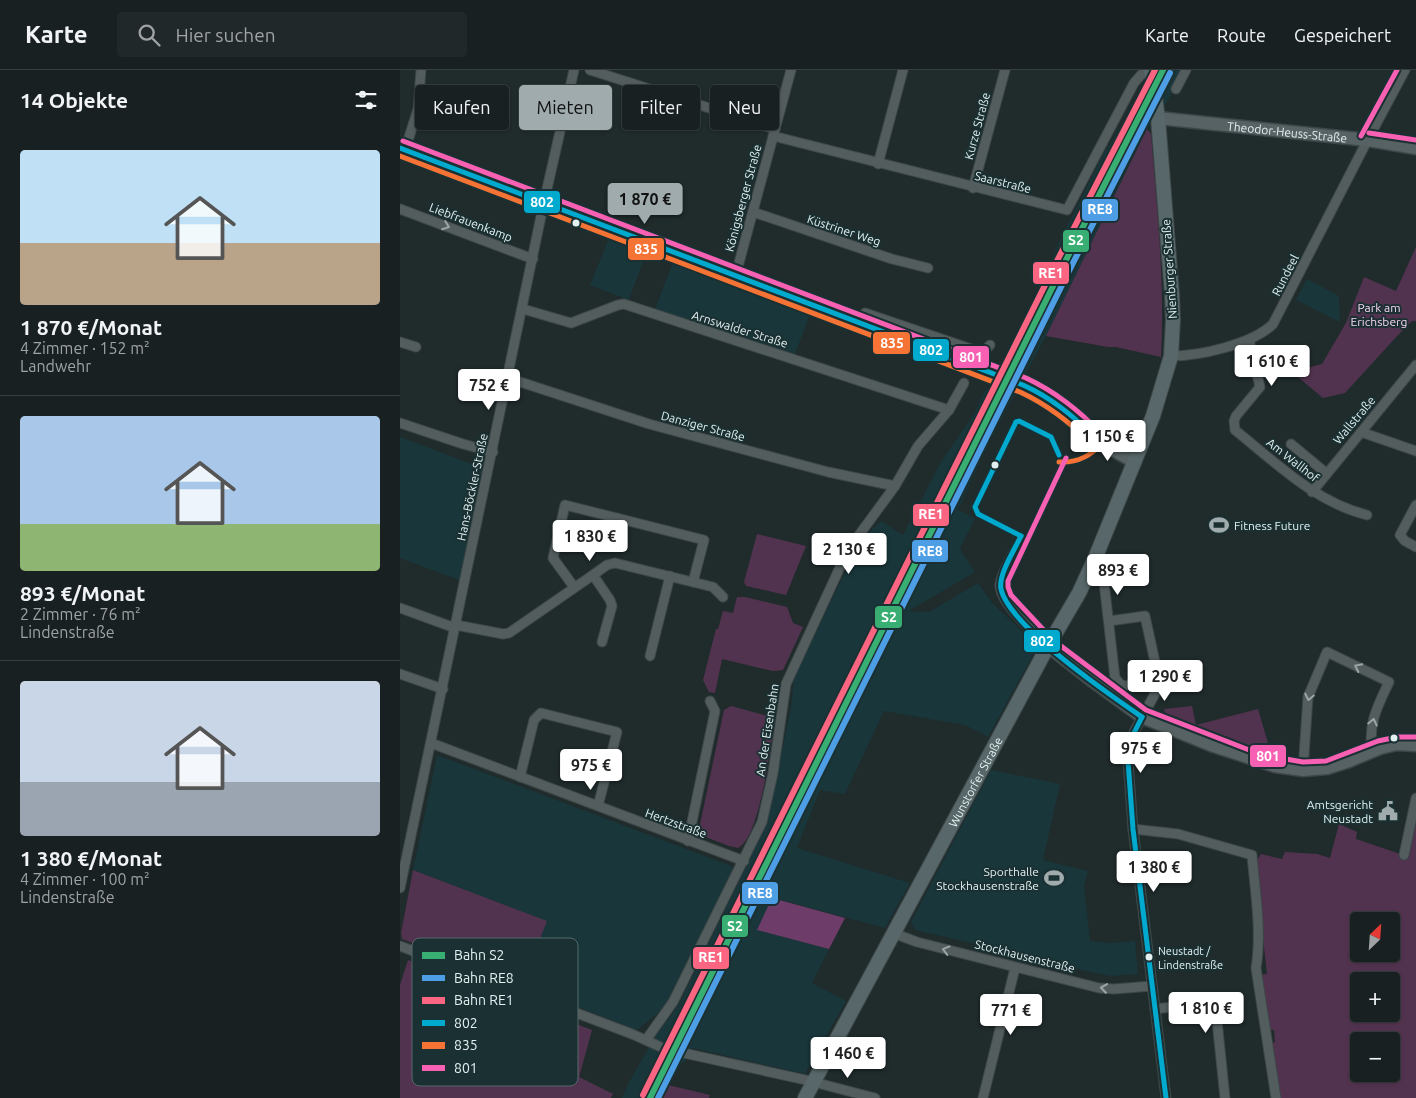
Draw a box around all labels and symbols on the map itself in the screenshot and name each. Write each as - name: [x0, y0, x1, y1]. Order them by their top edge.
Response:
- street label: Kurze Straße: [962, 91, 992, 161]
- street label: Theodor-Heuss-Straße: [1227, 119, 1348, 144]
- street label: Königsberger Straße: [722, 143, 764, 253]
- street label: Saarstraße: [973, 169, 1033, 195]
- pin: 1 870 €: [599, 182, 691, 225]
- line badge: 802: [523, 190, 561, 214]
- text: 802: [530, 194, 554, 210]
- line badge: RE8: [1081, 198, 1119, 222]
- street label: Liebfrauenkamp: [428, 200, 514, 244]
- text: RE8: [1087, 201, 1113, 217]
- street label: Küstriner Weg: [806, 212, 882, 248]
- unlabelled marker: [571, 218, 581, 228]
- street label: Nienburger Straße: [1159, 219, 1179, 319]
- one-way arrow: [441, 220, 449, 230]
- line badge: S2: [1062, 229, 1090, 253]
- text: S2: [1068, 232, 1084, 248]
- line badge: 835: [627, 237, 665, 261]
- text: 835: [634, 241, 658, 257]
- street label: Rundeel: [1269, 252, 1301, 298]
- line badge: RE1: [1032, 261, 1070, 285]
- text: RE1: [1038, 265, 1064, 281]
- park label: Park am Erichsberg: [1351, 301, 1407, 328]
- street label: Arnswalder Straße: [691, 308, 789, 350]
- line badge: 835: [872, 331, 911, 355]
- text: 835: [880, 335, 904, 351]
- line badge: 802: [912, 338, 950, 362]
- text: 802: [919, 342, 943, 358]
- pin: 1 610 €: [1226, 344, 1318, 387]
- line badge: 801: [952, 345, 990, 369]
- text: 801: [959, 349, 983, 365]
- pin: 752 €: [454, 368, 524, 411]
- street label: Wallstraße: [1330, 394, 1378, 446]
- street label: Danziger Straße: [660, 409, 746, 443]
- pin: 1 150 €: [1062, 420, 1154, 462]
- street label: Hans-Böckler-Straße: [454, 432, 490, 542]
- street label: Am Wallhof: [1264, 436, 1322, 485]
- unlabelled marker: [990, 460, 1000, 470]
- line badge: RE1: [912, 503, 950, 527]
- text: RE1: [918, 506, 944, 522]
- sports icon: Fitness Future: [1208, 514, 1230, 536]
- place label: Fitness Future: [1234, 519, 1310, 532]
- pin: 1 830 €: [544, 520, 636, 562]
- pin: 2 130 €: [803, 532, 895, 575]
- line badge: RE8: [911, 539, 949, 563]
- text: RE8: [917, 543, 943, 559]
- pin: 893 €: [1083, 554, 1153, 596]
- line badge: S2: [874, 605, 903, 629]
- text: S2: [881, 609, 897, 625]
- line badge: 802: [1023, 629, 1061, 653]
- text: 802: [1030, 633, 1054, 649]
- pin: 1 290 €: [1119, 660, 1211, 702]
- one-way arrow: [1354, 663, 1363, 674]
- street label: An der Eisenbahn: [753, 683, 781, 777]
- one-way arrow: [1304, 693, 1315, 702]
- one-way arrow: [1367, 718, 1378, 727]
- pin: 975 €: [1106, 732, 1176, 774]
- unlabelled marker: [1389, 733, 1399, 743]
- street label: Wunstorfer Straße: [946, 735, 1004, 829]
- line badge: 801: [1249, 744, 1287, 768]
- pin: 975 €: [556, 748, 626, 791]
- text: 801: [1256, 748, 1280, 764]
- place label: Amtsgericht Neustadt: [1307, 798, 1373, 825]
- public building icon: Amtsgericht Neustadt: [1377, 800, 1399, 822]
- street label: Hertzstraße: [644, 806, 708, 840]
- pin: 1 380 €: [1108, 850, 1200, 893]
- place label: Sporthalle Stockhausenstraße: [936, 865, 1039, 892]
- sports icon: Sporthalle Stockhausenstraße: [1043, 867, 1065, 889]
- line badge: RE8: [741, 881, 779, 905]
- text: RE8: [747, 885, 773, 901]
- north arrow: [1350, 912, 1400, 962]
- line badge: S2: [721, 914, 749, 938]
- text: S2: [727, 918, 743, 934]
- street label: Stockhausenstraße: [974, 937, 1076, 975]
- legend: [412, 938, 578, 1086]
- one-way arrow: [942, 945, 950, 955]
- place label: Neustadt / Lindenstraße: [1158, 945, 1223, 971]
- line badge: RE1: [692, 946, 730, 970]
- text: Bahn S2: [454, 947, 505, 963]
- text: RE1: [698, 949, 724, 965]
- marker: Neustadt / Lindenstraße: [1144, 952, 1154, 962]
- text: Bahn RE8: [454, 970, 514, 986]
- one-way arrow: [1099, 983, 1107, 994]
- text: Bahn RE1: [454, 992, 514, 1008]
- pin: 1 810 €: [1160, 992, 1252, 1034]
- pin: 771 €: [976, 994, 1046, 1036]
- text: 802: [454, 1015, 478, 1031]
- pin: 1 460 €: [802, 1036, 894, 1079]
- text: 835: [454, 1037, 478, 1053]
- text: 801: [454, 1060, 478, 1076]

